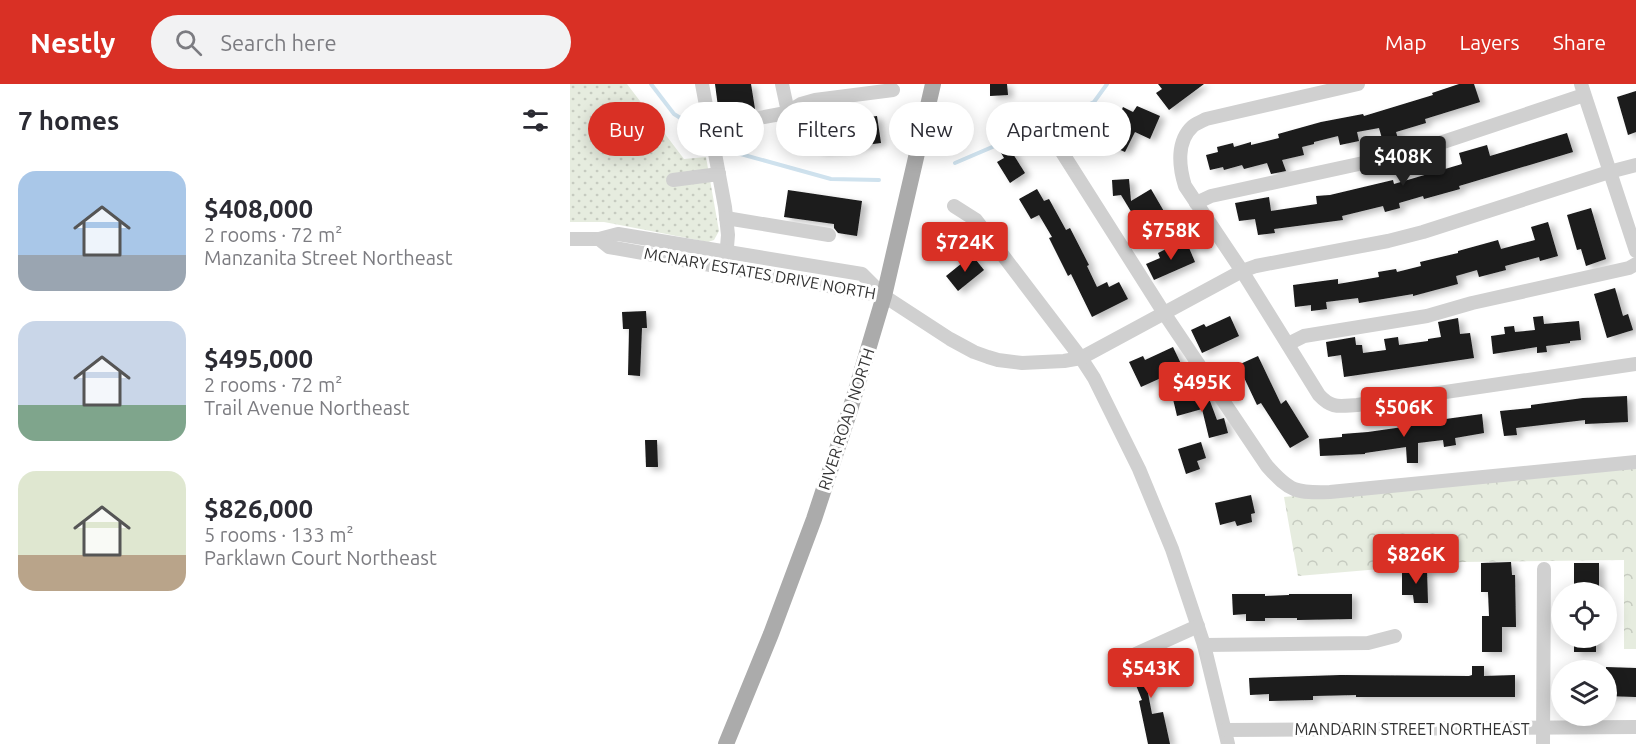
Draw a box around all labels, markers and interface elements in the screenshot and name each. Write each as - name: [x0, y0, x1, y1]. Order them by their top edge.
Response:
- search box: [151, 15, 571, 69]
- icon: search: [172, 26, 205, 59]
- text: Nestly: [30, 27, 115, 58]
- text: Search here: [220, 30, 337, 55]
- text: Map: [1385, 30, 1426, 54]
- text: Layers: [1459, 30, 1520, 54]
- text: Share: [1553, 30, 1606, 54]
- chip: Buy: [588, 102, 665, 156]
- chip: Rent: [677, 102, 764, 156]
- chip: Filters: [776, 102, 877, 156]
- chip: New: [889, 102, 974, 156]
- chip: Apartment: [986, 102, 1131, 156]
- icon: filters: [519, 104, 552, 137]
- text: 7 homes: [18, 106, 119, 135]
- pin: $408K: [1361, 136, 1445, 187]
- text: $408K: [1374, 144, 1432, 167]
- text: $408,000: [204, 194, 313, 223]
- icon: home: [66, 195, 138, 267]
- pin: $758K: [1129, 210, 1213, 261]
- text: $758K: [1142, 218, 1200, 241]
- pin: $724K: [923, 222, 1007, 273]
- text: 2 rooms · 72 m²: [204, 223, 342, 246]
- text: $724K: [936, 230, 994, 253]
- street label: MCNARY ESTATES DRIVE NORTH: [643, 244, 877, 302]
- text: Manzanita Street Northeast: [204, 246, 453, 269]
- text: $495,000: [204, 344, 313, 373]
- icon: home: [66, 345, 138, 417]
- street label: RIVER ROAD NORTH: [815, 346, 877, 492]
- pin: $495K: [1160, 362, 1244, 413]
- text: $495K: [1173, 370, 1231, 393]
- text: 2 rooms · 72 m²: [204, 373, 342, 396]
- pin: $506K: [1362, 387, 1446, 438]
- text: $506K: [1375, 395, 1433, 418]
- text: Trail Avenue Northeast: [204, 396, 410, 419]
- text: $826,000: [204, 494, 313, 523]
- icon: home: [66, 495, 138, 567]
- text: 5 rooms · 133 m²: [204, 523, 354, 546]
- pin: $826K: [1374, 534, 1458, 585]
- text: $826K: [1387, 542, 1445, 565]
- text: Parklawn Court Northeast: [204, 546, 437, 569]
- map controls: [1551, 582, 1617, 726]
- button: locate: [1551, 582, 1617, 648]
- pin: $543K: [1109, 648, 1193, 699]
- text: $543K: [1122, 656, 1180, 679]
- button: layers: [1551, 660, 1617, 726]
- street label: MANDARIN STREET NORTHEAST: [1294, 720, 1530, 738]

